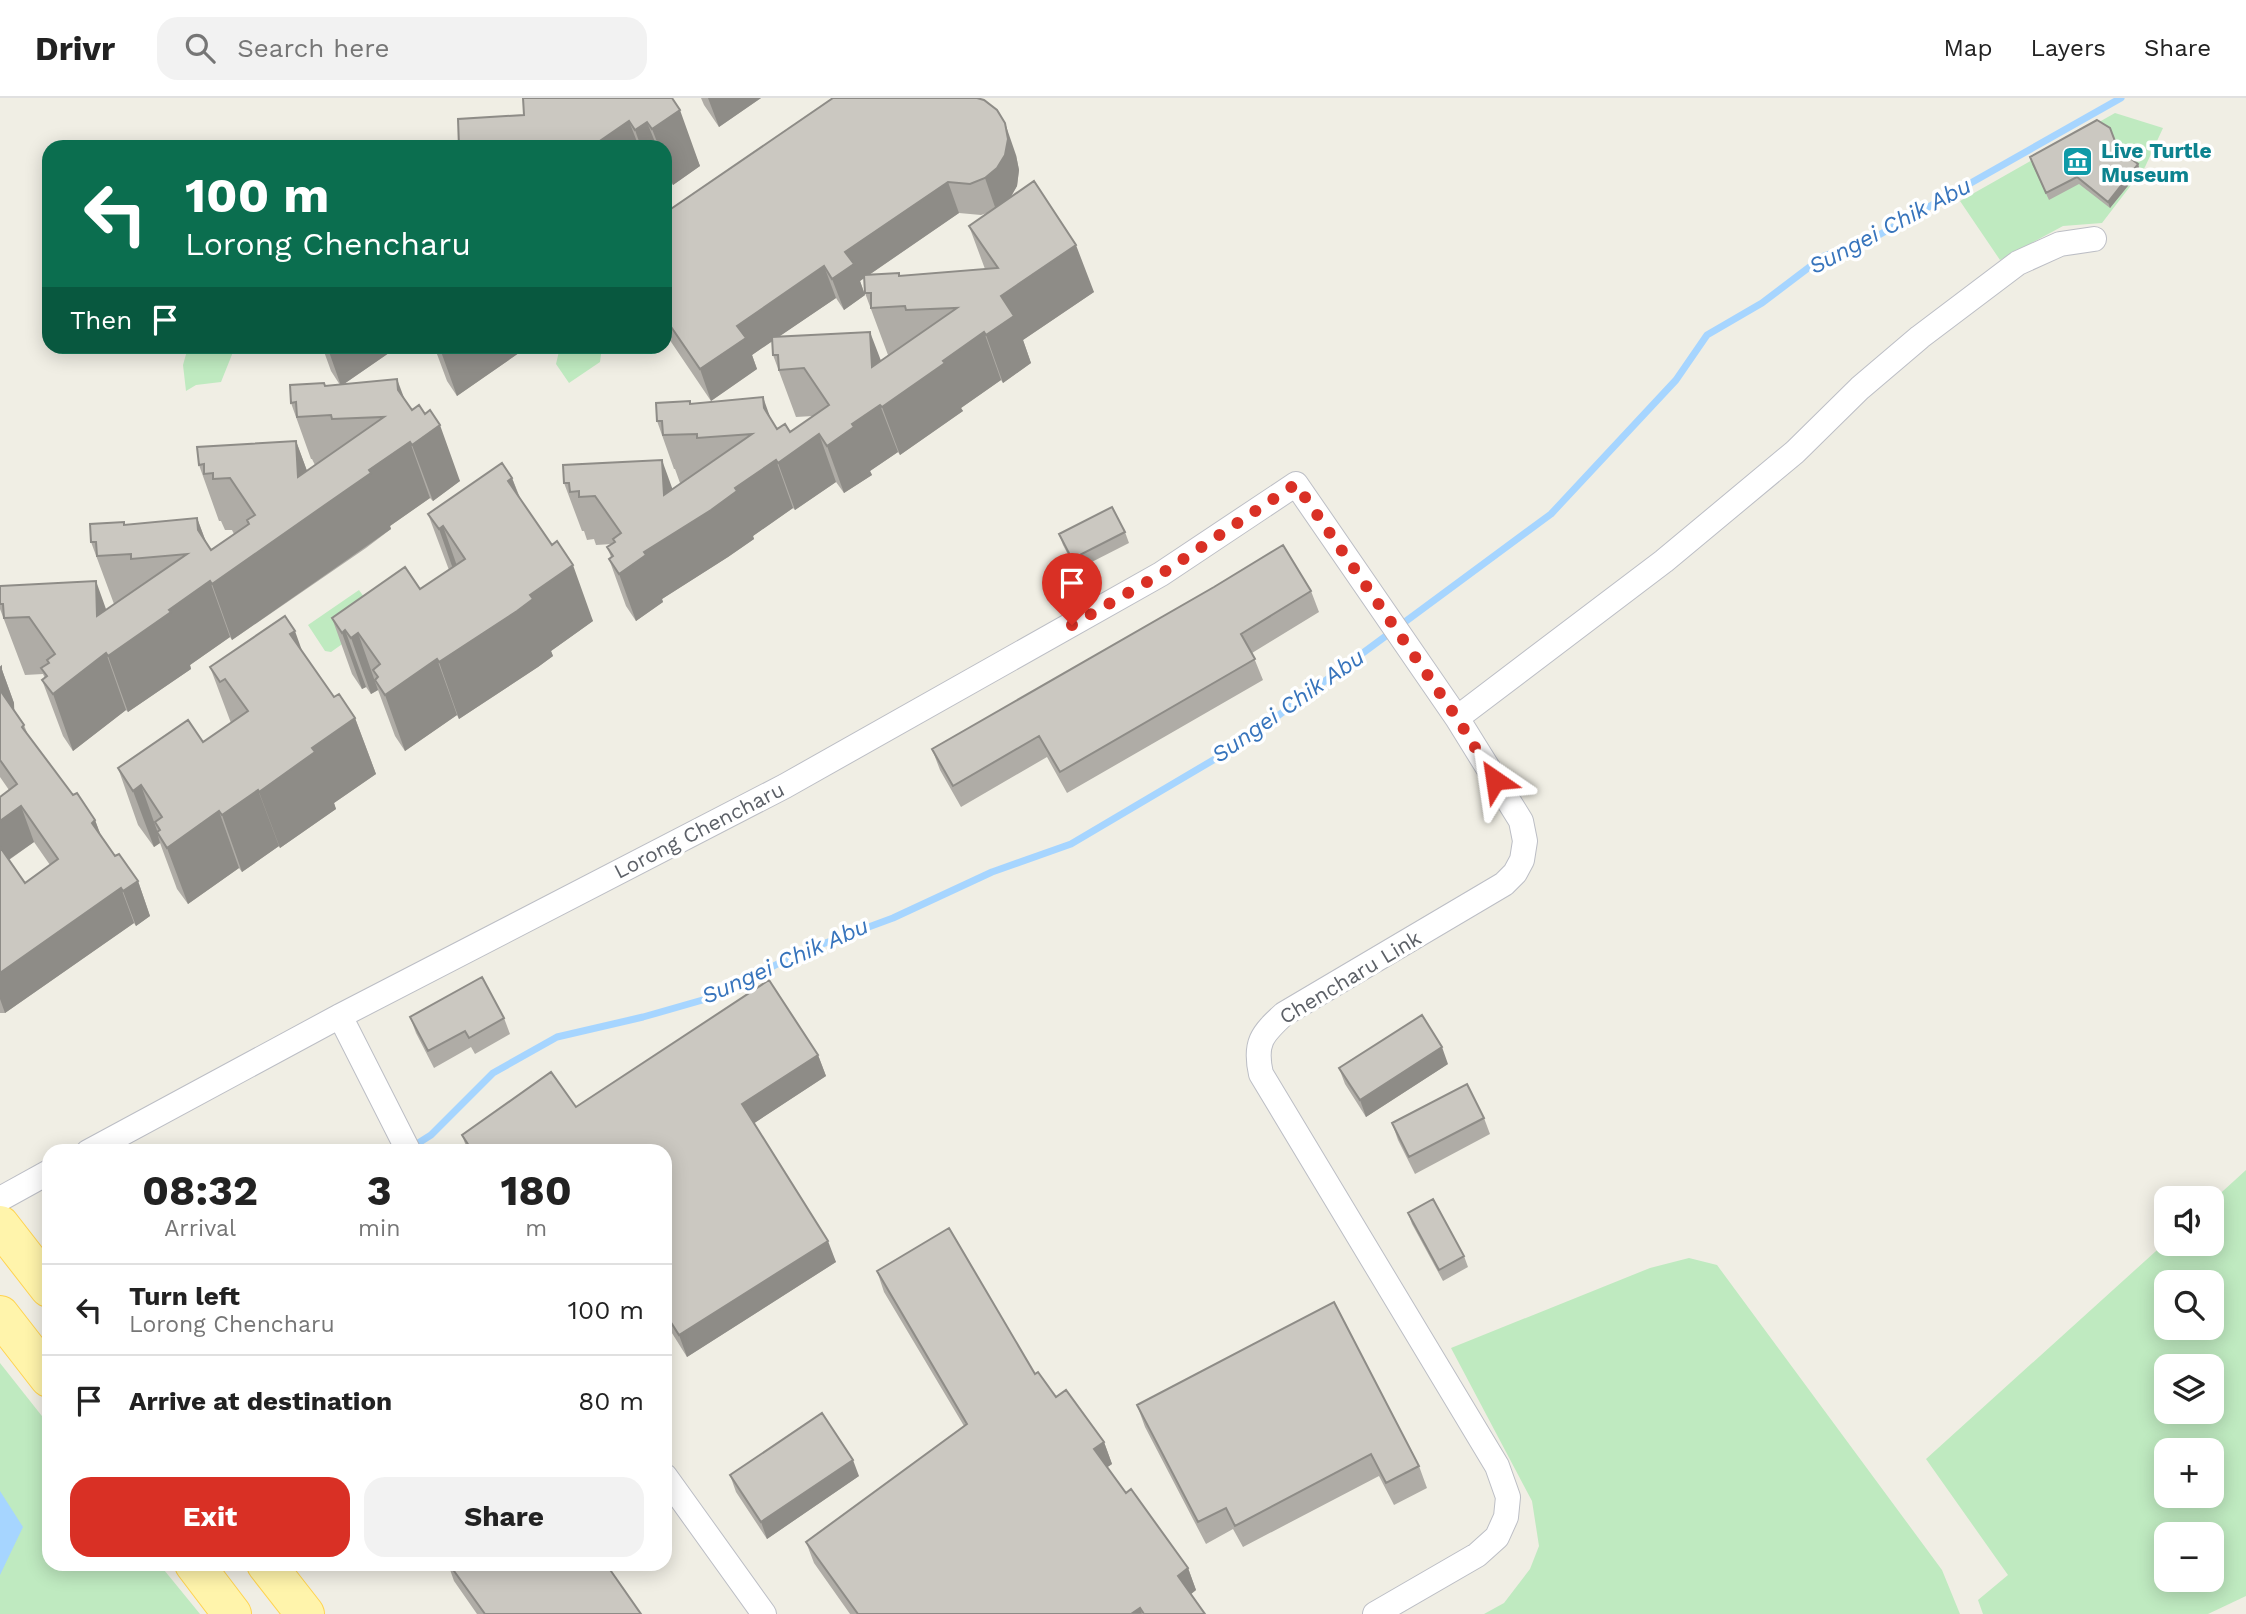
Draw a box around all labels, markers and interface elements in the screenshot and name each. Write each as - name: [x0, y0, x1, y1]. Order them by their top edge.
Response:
- search box: [157, 17, 647, 80]
- text: Drivr: [35, 29, 115, 68]
- icon: search: [181, 29, 219, 67]
- text: Search here: [237, 33, 390, 63]
- text: Map: [1944, 34, 1992, 62]
- text: Layers: [2030, 34, 2106, 62]
- text: Share: [2144, 34, 2211, 62]
- place label: Live Turtle Museum: [2101, 138, 2212, 187]
- museum icon: Live Turtle Museum: [2061, 145, 2095, 179]
- text: 100 m: [185, 166, 329, 224]
- icon: left: [70, 168, 161, 259]
- water label: Sungei Chik Abu: [1804, 172, 1976, 280]
- text: Lorong Chencharu: [185, 225, 471, 263]
- icon: arrive: [146, 301, 184, 339]
- text: Then: [70, 305, 132, 335]
- pin: [1042, 553, 1102, 625]
- icon: arrive: [1053, 564, 1091, 602]
- water label: Sungei Chik Abu: [1207, 643, 1370, 769]
- position arrow: [1458, 743, 1532, 817]
- street label: Lorong Chencharu: [610, 776, 788, 884]
- water label: Sungei Chik Abu: [697, 912, 873, 1010]
- street label: Chencharu Link: [1275, 925, 1425, 1029]
- text: 08:32: [142, 1166, 258, 1215]
- text: 3: [367, 1166, 392, 1215]
- text: 180: [500, 1166, 572, 1215]
- map controls: [2154, 1186, 2224, 1592]
- button: sound: [2154, 1186, 2224, 1256]
- text: Arrival: [164, 1215, 236, 1242]
- text: min: [358, 1215, 400, 1242]
- text: m: [525, 1215, 547, 1242]
- button: search: [2154, 1270, 2224, 1340]
- text: Turn left: [129, 1281, 240, 1311]
- icon: left: [70, 1291, 108, 1329]
- text: 100 m: [568, 1295, 644, 1325]
- text: Lorong Chencharu: [129, 1311, 335, 1338]
- button: layers: [2154, 1354, 2224, 1424]
- icon: arrive: [70, 1382, 108, 1420]
- text: Arrive at destination: [129, 1386, 392, 1416]
- text: 80 m: [578, 1386, 644, 1416]
- button: +: [2154, 1438, 2224, 1508]
- button: Exit: [70, 1477, 350, 1557]
- button: Share: [364, 1477, 644, 1557]
- button: −: [2154, 1522, 2224, 1592]

